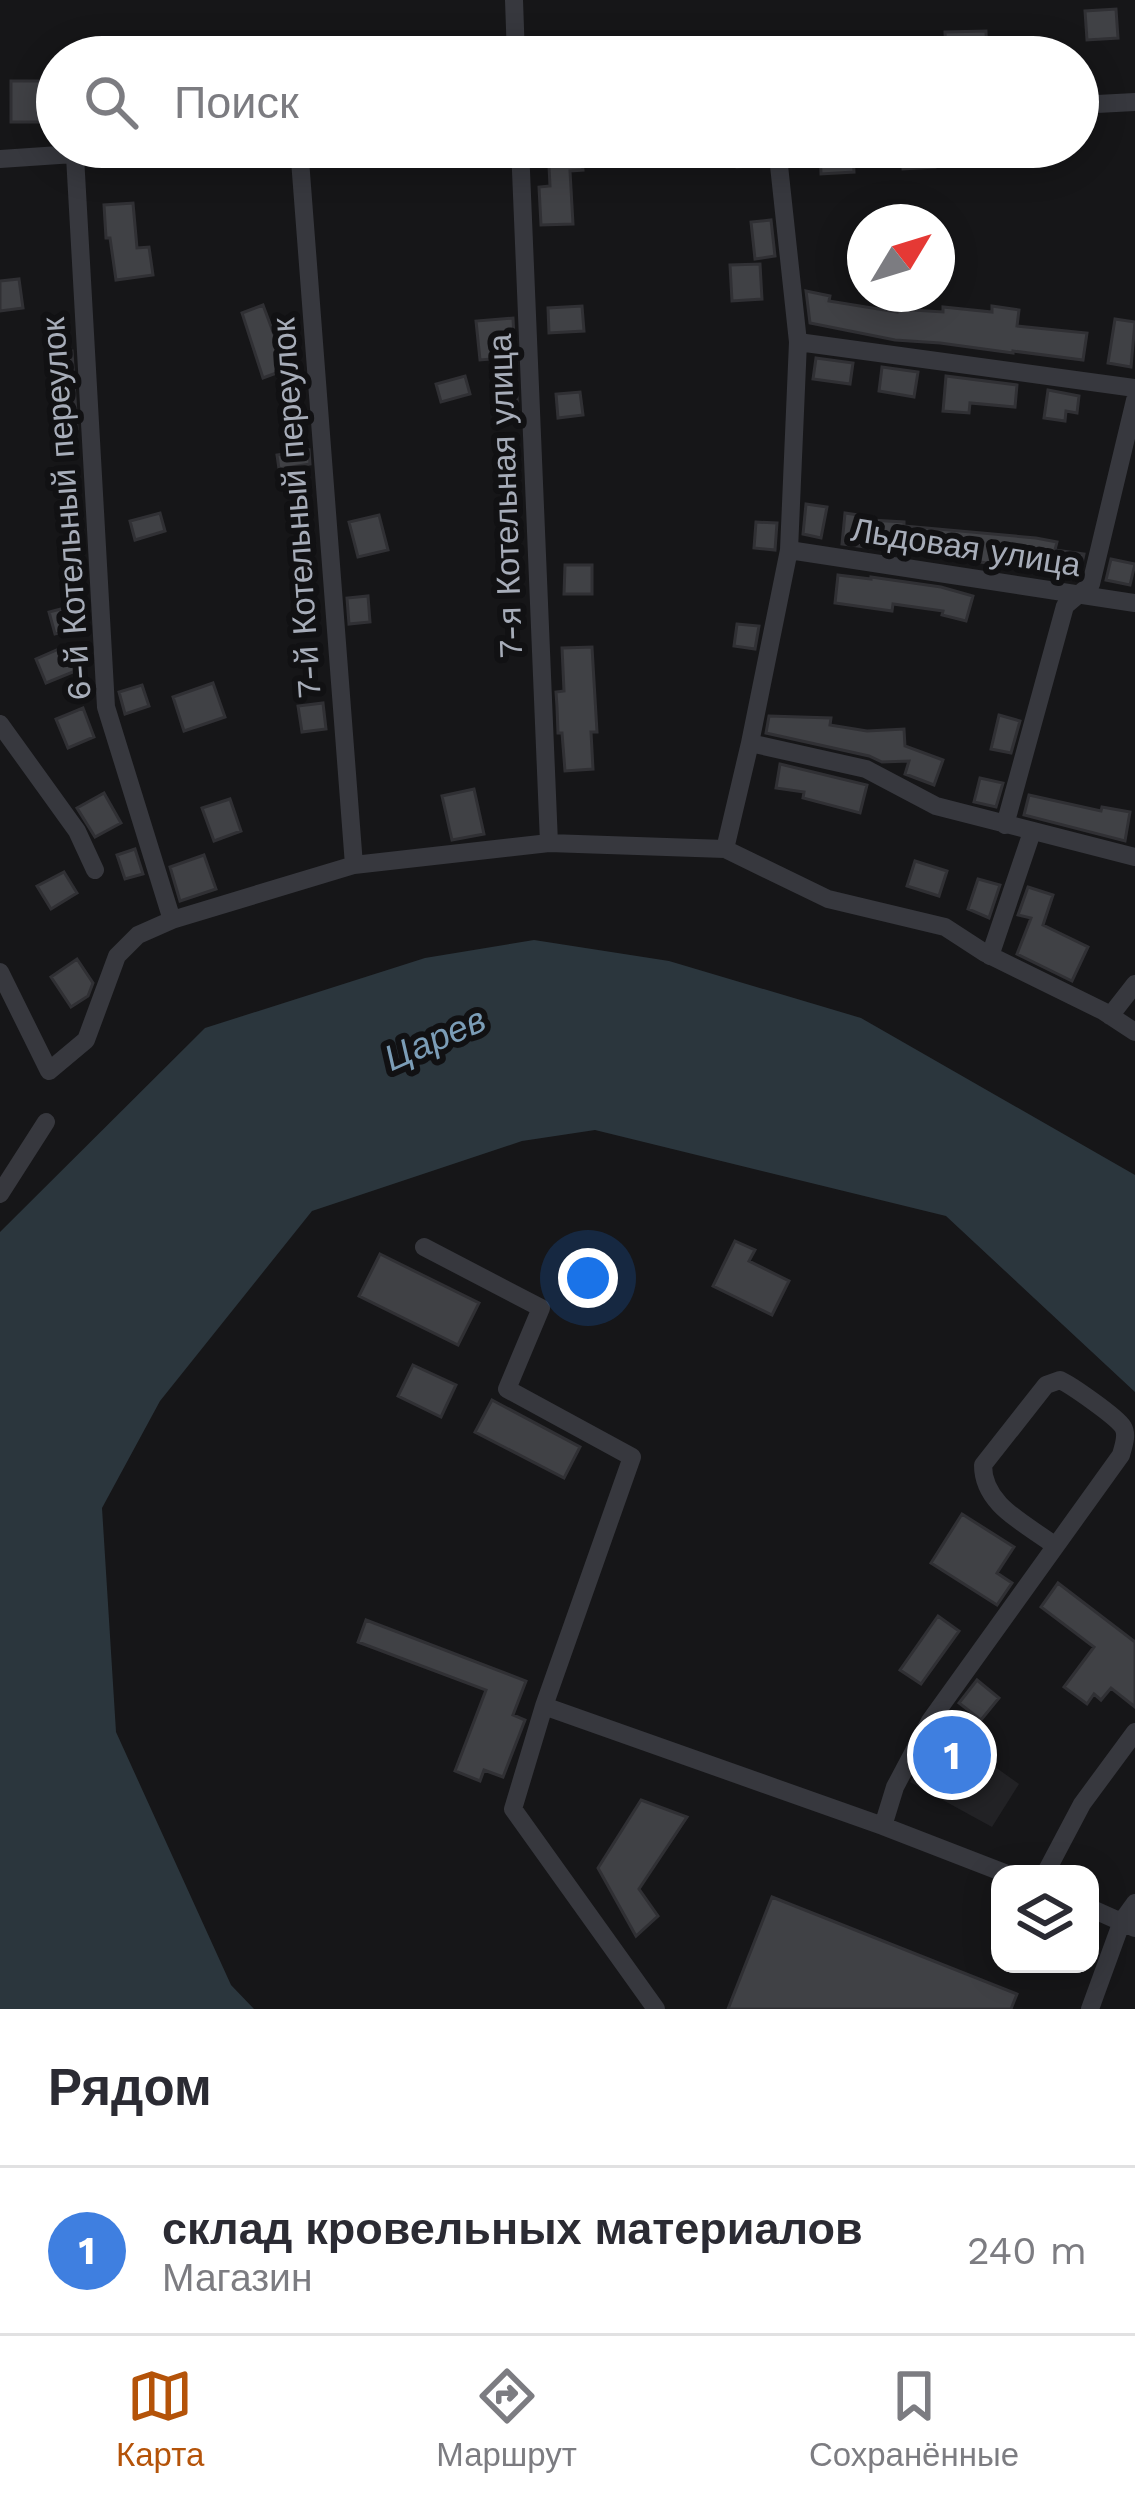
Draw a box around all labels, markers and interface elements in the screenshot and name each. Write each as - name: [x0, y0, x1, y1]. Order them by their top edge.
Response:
- search box: [36, 36, 1099, 168]
- icon: search: [78, 69, 144, 135]
- text: Поиск: [174, 76, 299, 129]
- north arrow: [847, 204, 955, 312]
- street label: 6-й Котельный переулок: [33, 315, 99, 702]
- street label: 7-й Котельный переулок: [263, 316, 329, 699]
- street label: 7-я Котельная улица: [480, 333, 530, 659]
- street label: Льдовая улица: [848, 510, 1084, 584]
- water label: Царев: [378, 998, 492, 1080]
- your location: [558, 1248, 618, 1308]
- pin: 1: [913, 1710, 991, 1800]
- map controls: [991, 1865, 1099, 1973]
- button: layers: [991, 1865, 1099, 1973]
- text: Рядом: [48, 2058, 212, 2117]
- text: склад кровельных материалов: [162, 2202, 863, 2255]
- text: 1: [79, 2228, 95, 2273]
- text: 240 m: [967, 2228, 1087, 2273]
- text: Магазин: [162, 2255, 312, 2300]
- tab: Карта: [116, 2363, 204, 2474]
- tab: Маршрут: [436, 2363, 577, 2474]
- tab: Сохранённые: [809, 2363, 1019, 2474]

